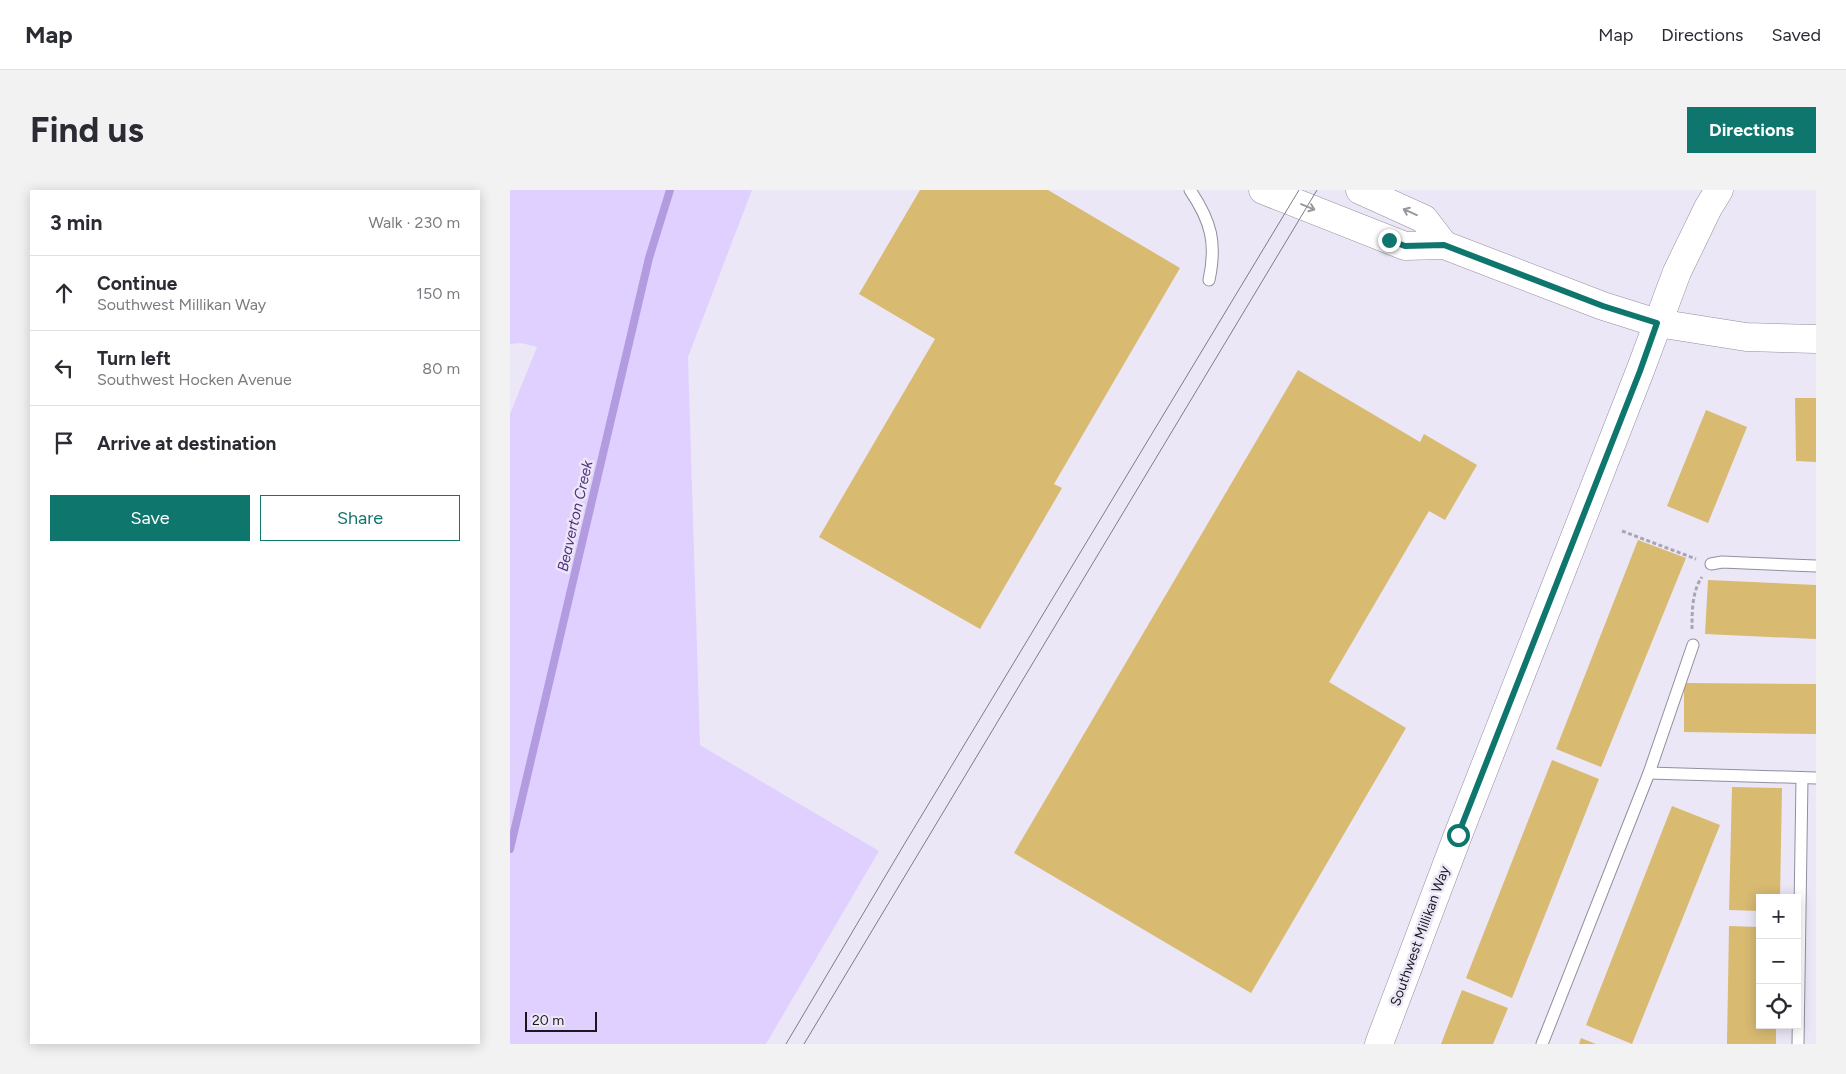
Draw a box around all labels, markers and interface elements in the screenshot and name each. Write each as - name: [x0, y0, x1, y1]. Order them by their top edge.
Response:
- text: Map: [25, 20, 73, 49]
- text: Map: [1598, 24, 1633, 46]
- text: Directions: [1661, 24, 1743, 46]
- text: Saved: [1771, 24, 1821, 46]
- button: Directions: [1687, 107, 1816, 153]
- text: Find us: [30, 109, 144, 151]
- one-way arrow: [1301, 204, 1316, 213]
- one-way arrow: [1403, 207, 1418, 217]
- text: 3 min: [50, 210, 102, 235]
- text: Walk · 230 m: [368, 213, 460, 232]
- route end: [1378, 229, 1401, 252]
- text: Continue: [97, 272, 177, 295]
- icon: ahead: [50, 279, 78, 307]
- text: 150 m: [416, 284, 460, 303]
- text: Southwest Millikan Way: [97, 295, 266, 314]
- text: Turn left: [97, 347, 171, 370]
- icon: left: [50, 354, 78, 382]
- text: 80 m: [422, 359, 460, 378]
- text: Southwest Hocken Avenue: [97, 370, 292, 389]
- icon: arrive: [50, 429, 78, 457]
- text: Arrive at destination: [97, 432, 276, 455]
- water label: Beaverton Creek: [553, 458, 597, 573]
- button: Save: [50, 495, 250, 541]
- button: Share: [260, 495, 460, 541]
- route start: [1447, 824, 1470, 847]
- street label: Southwest Millikan Way: [1387, 863, 1454, 1008]
- map controls: [1756, 894, 1801, 1029]
- button: +: [1756, 894, 1801, 939]
- button: −: [1756, 939, 1801, 984]
- button: locate: [1756, 984, 1801, 1029]
- scale bar: [525, 1009, 598, 1032]
- text: 20 m: [532, 1012, 564, 1029]

